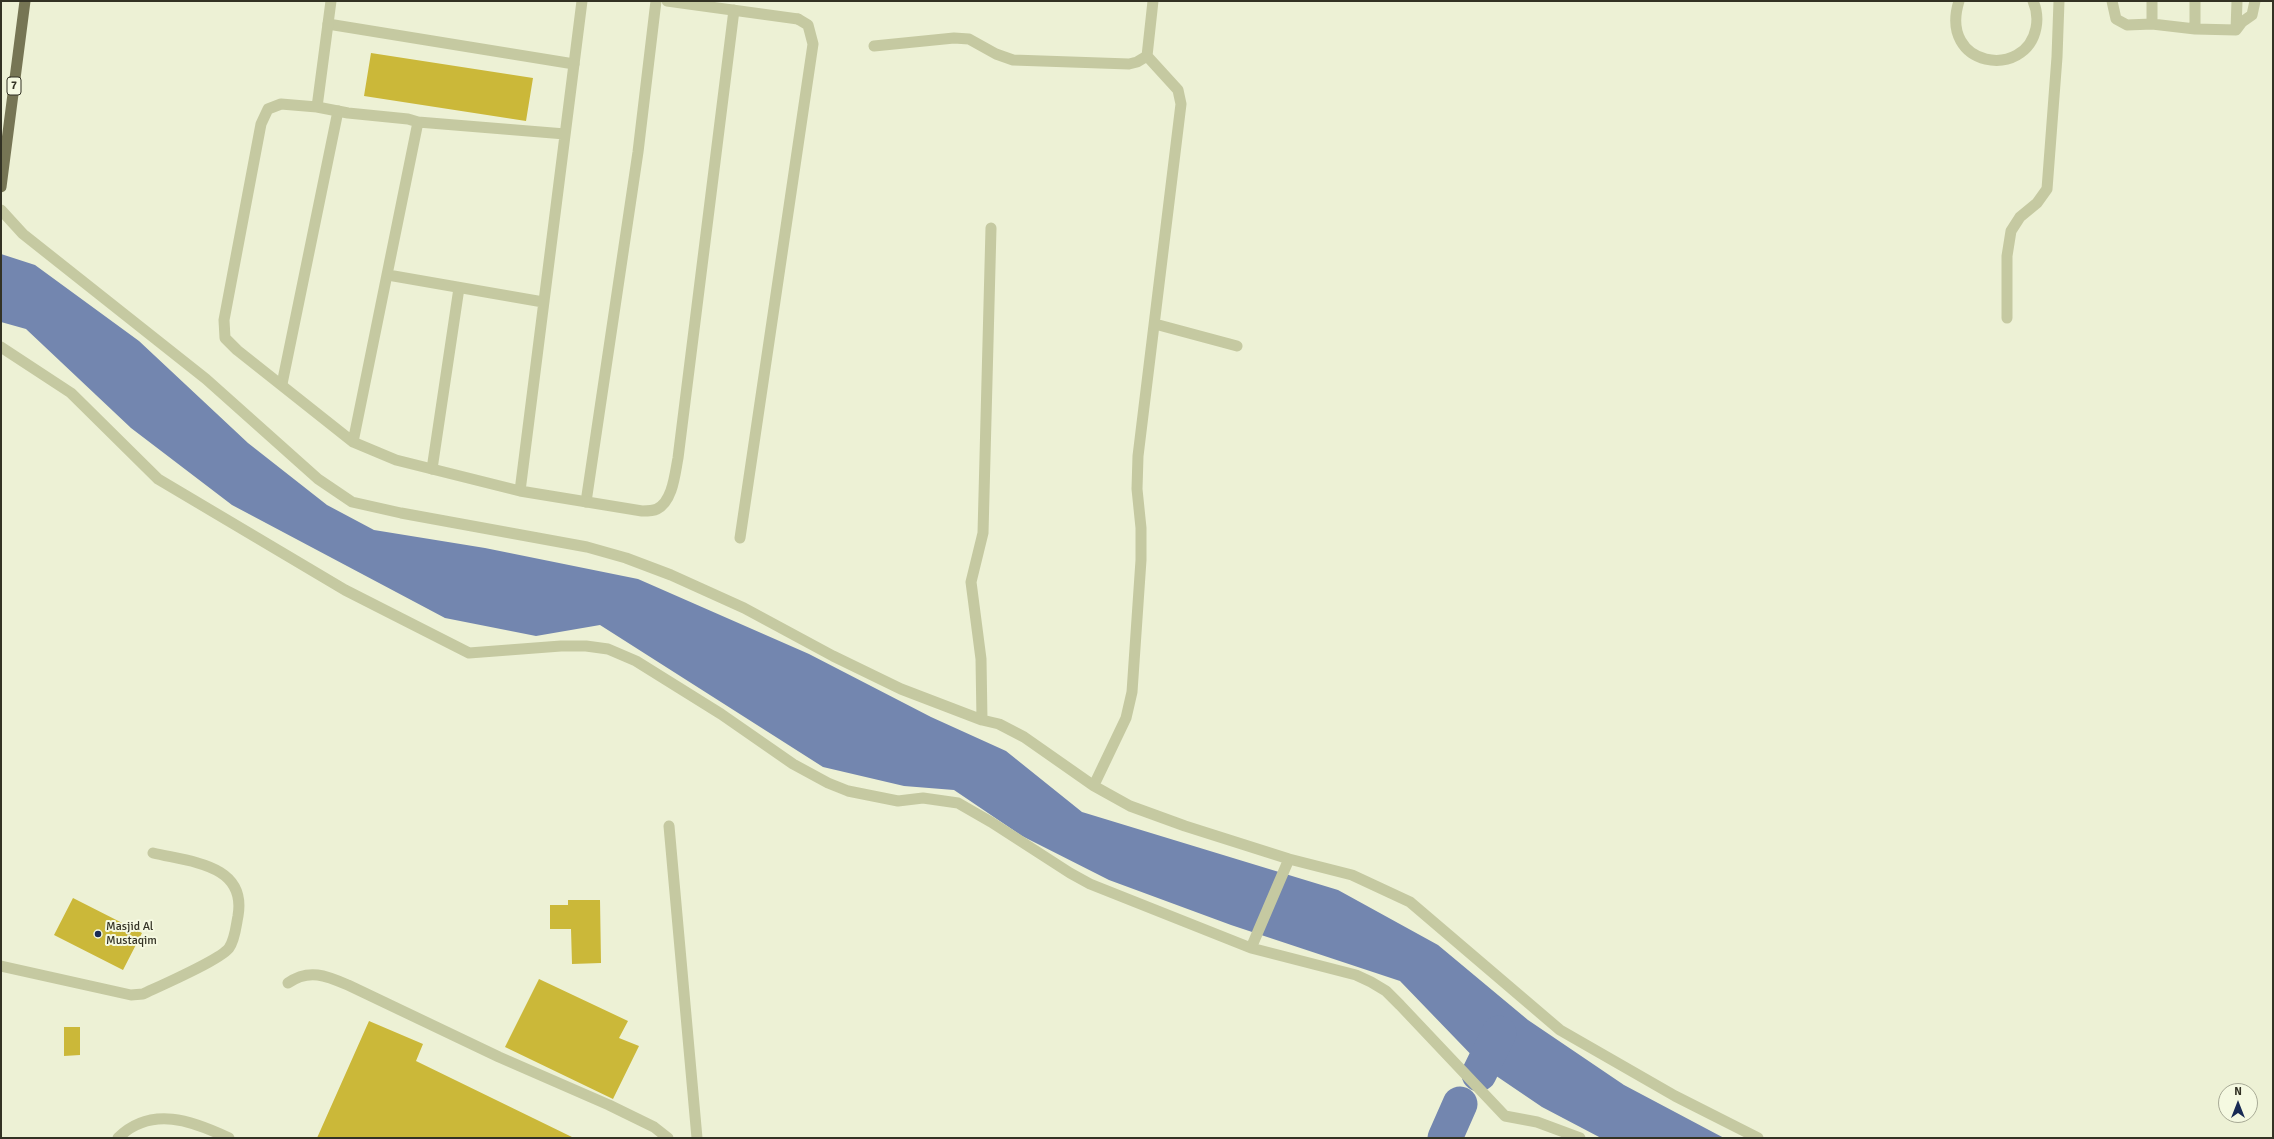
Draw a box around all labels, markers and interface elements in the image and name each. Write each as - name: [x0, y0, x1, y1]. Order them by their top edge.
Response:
- road number: 7: [7, 77, 21, 95]
- place label: Masjid Al Mustaqim: [106, 920, 157, 948]
- marker: Masjid Al Mustaqim: [93, 929, 103, 939]
- north arrow: [2218, 1083, 2258, 1123]
- text: N: [2234, 1085, 2242, 1098]

